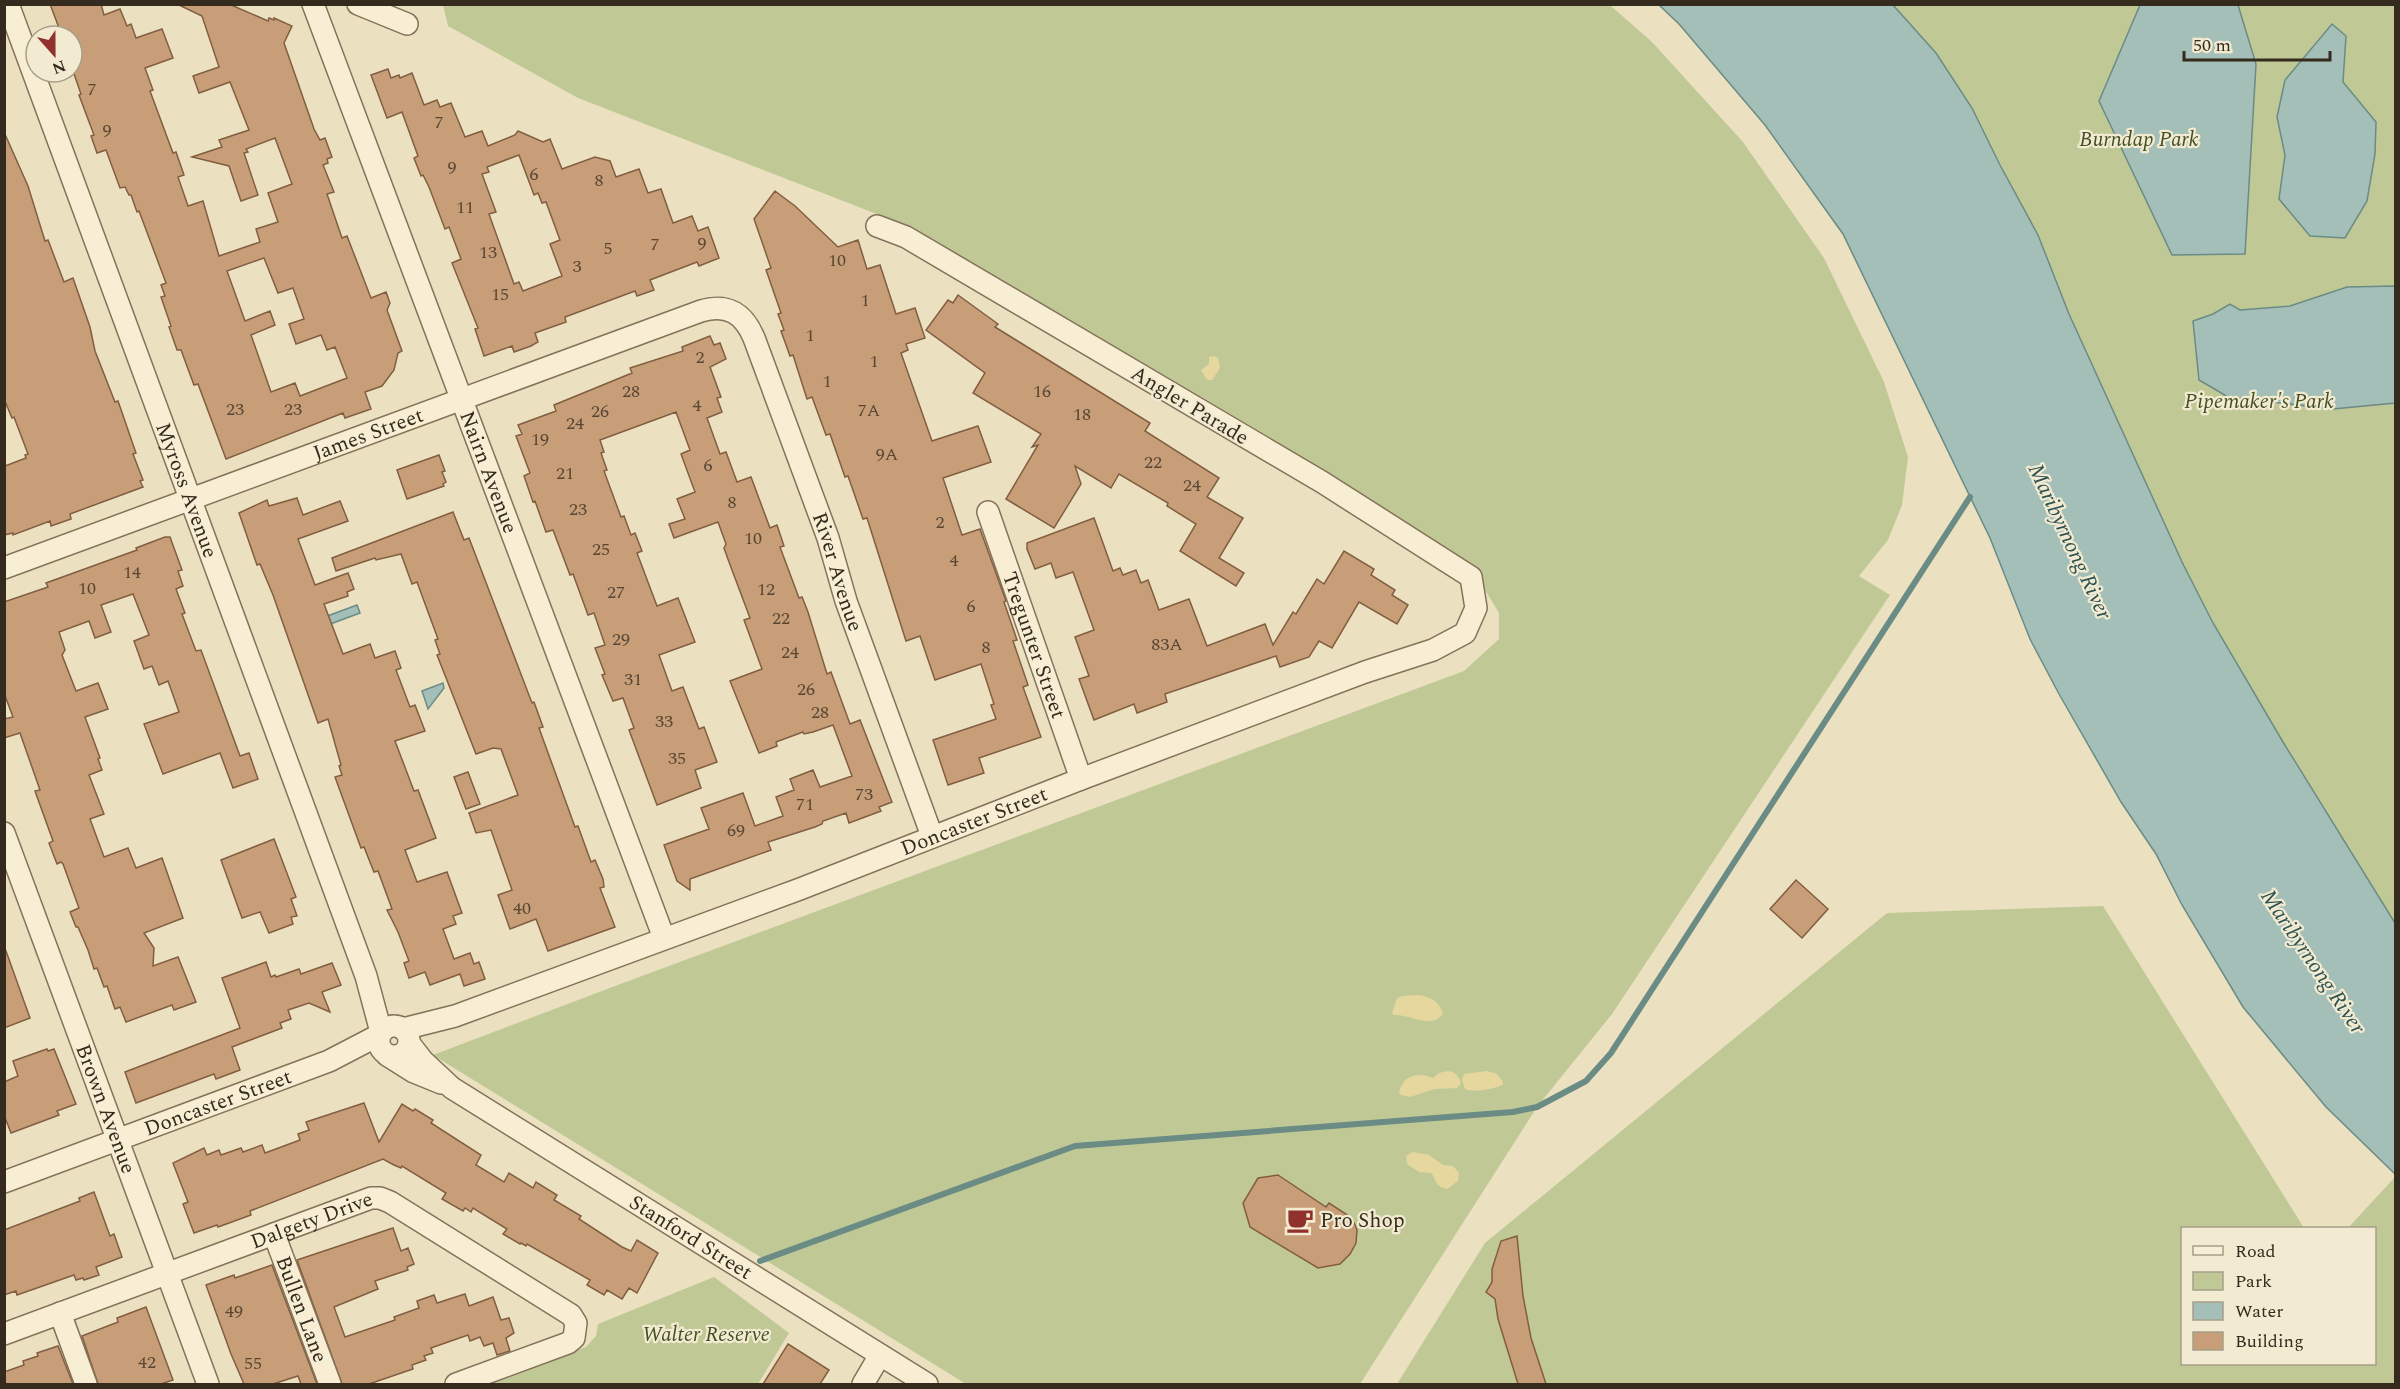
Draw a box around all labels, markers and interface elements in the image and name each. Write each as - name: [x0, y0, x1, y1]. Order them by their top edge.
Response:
- north arrow: [24, 24, 84, 84]
- scale bar: [2184, 24, 2330, 62]
- text: 50 m: [2193, 32, 2231, 59]
- text: N: [49, 54, 69, 81]
- house number: 7: [88, 76, 97, 103]
- house number: 7: [435, 109, 444, 136]
- house number: 9: [103, 117, 112, 144]
- park label: Burndap Park: [2079, 124, 2199, 156]
- house number: 9: [448, 154, 457, 181]
- house number: 6: [530, 161, 539, 188]
- house number: 8: [595, 167, 604, 194]
- house number: 11: [456, 194, 474, 221]
- house number: 9: [698, 230, 707, 257]
- house number: 7: [651, 231, 660, 258]
- house number: 5: [604, 235, 613, 262]
- house number: 13: [479, 239, 497, 266]
- house number: 10: [828, 247, 846, 274]
- house number: 3: [573, 253, 582, 280]
- house number: 15: [491, 281, 509, 308]
- house number: 1: [861, 287, 870, 314]
- house number: 1: [806, 322, 815, 349]
- house number: 2: [696, 344, 705, 371]
- house number: 1: [870, 348, 879, 375]
- street label: Angler Parade: [1124, 358, 1255, 454]
- house number: 1: [823, 368, 832, 395]
- house number: 28: [622, 378, 640, 405]
- house number: 16: [1033, 378, 1051, 405]
- park label: Pipemaker's Park: [2184, 386, 2334, 418]
- house number: 4: [693, 392, 702, 419]
- house number: 23: [226, 396, 244, 423]
- house number: 23: [284, 396, 302, 423]
- house number: 7A: [858, 397, 880, 424]
- house number: 26: [591, 398, 609, 425]
- street label: James Street: [309, 400, 428, 470]
- house number: 18: [1073, 401, 1091, 428]
- street label: Nairn Avenue: [450, 407, 526, 538]
- house number: 24: [566, 410, 584, 437]
- street label: Myross Avenue: [146, 418, 226, 563]
- house number: 19: [531, 426, 549, 453]
- house number: 9A: [876, 441, 898, 468]
- house number: 22: [1144, 449, 1162, 476]
- house number: 6: [704, 452, 713, 479]
- water label: Maribyrnong River: [2019, 458, 2120, 625]
- house number: 21: [556, 460, 574, 487]
- house number: 24: [1183, 472, 1201, 499]
- house number: 8: [728, 489, 737, 516]
- house number: 23: [569, 496, 587, 523]
- street label: River Avenue: [803, 508, 871, 636]
- house number: 2: [936, 509, 945, 536]
- house number: 10: [744, 525, 762, 552]
- house number: 25: [592, 536, 610, 563]
- house number: 4: [950, 547, 959, 574]
- house number: 14: [123, 559, 141, 586]
- street label: Tregunter Street: [993, 568, 1074, 723]
- house number: 10: [78, 575, 96, 602]
- house number: 12: [757, 576, 775, 603]
- house number: 27: [607, 579, 625, 606]
- house number: 6: [967, 593, 976, 620]
- house number: 22: [772, 605, 790, 632]
- house number: 29: [612, 626, 630, 653]
- house number: 83A: [1151, 631, 1183, 658]
- house number: 8: [982, 634, 991, 661]
- house number: 24: [781, 639, 799, 666]
- house number: 31: [624, 666, 642, 693]
- house number: 26: [797, 676, 815, 703]
- house number: 28: [811, 699, 829, 726]
- house number: 33: [655, 708, 673, 735]
- house number: 35: [668, 745, 686, 772]
- street label: Doncaster Street: [896, 779, 1052, 865]
- house number: 73: [855, 781, 873, 808]
- house number: 71: [796, 791, 814, 818]
- house number: 69: [727, 817, 745, 844]
- water label: Maribyrnong River: [2252, 883, 2374, 1041]
- house number: 40: [513, 895, 531, 922]
- street label: Brown Avenue: [66, 1040, 144, 1178]
- street label: Doncaster Street: [140, 1061, 296, 1145]
- street label: Dalgety Drive: [246, 1184, 378, 1258]
- street label: Stanford Street: [622, 1187, 758, 1288]
- cafe icon: Pro Shop: [1285, 1205, 1315, 1235]
- place label: Pro Shop: [1320, 1205, 1405, 1237]
- legend: [2181, 1227, 2376, 1365]
- text: Road: [2235, 1238, 2276, 1265]
- street label: Bullen Lane: [267, 1251, 336, 1367]
- text: Park: [2235, 1268, 2272, 1295]
- house number: 49: [225, 1298, 243, 1325]
- text: Water: [2235, 1298, 2283, 1325]
- park label: Walter Reserve: [642, 1319, 770, 1351]
- text: Building: [2235, 1328, 2304, 1355]
- house number: 42: [138, 1349, 156, 1376]
- house number: 55: [244, 1350, 262, 1377]

